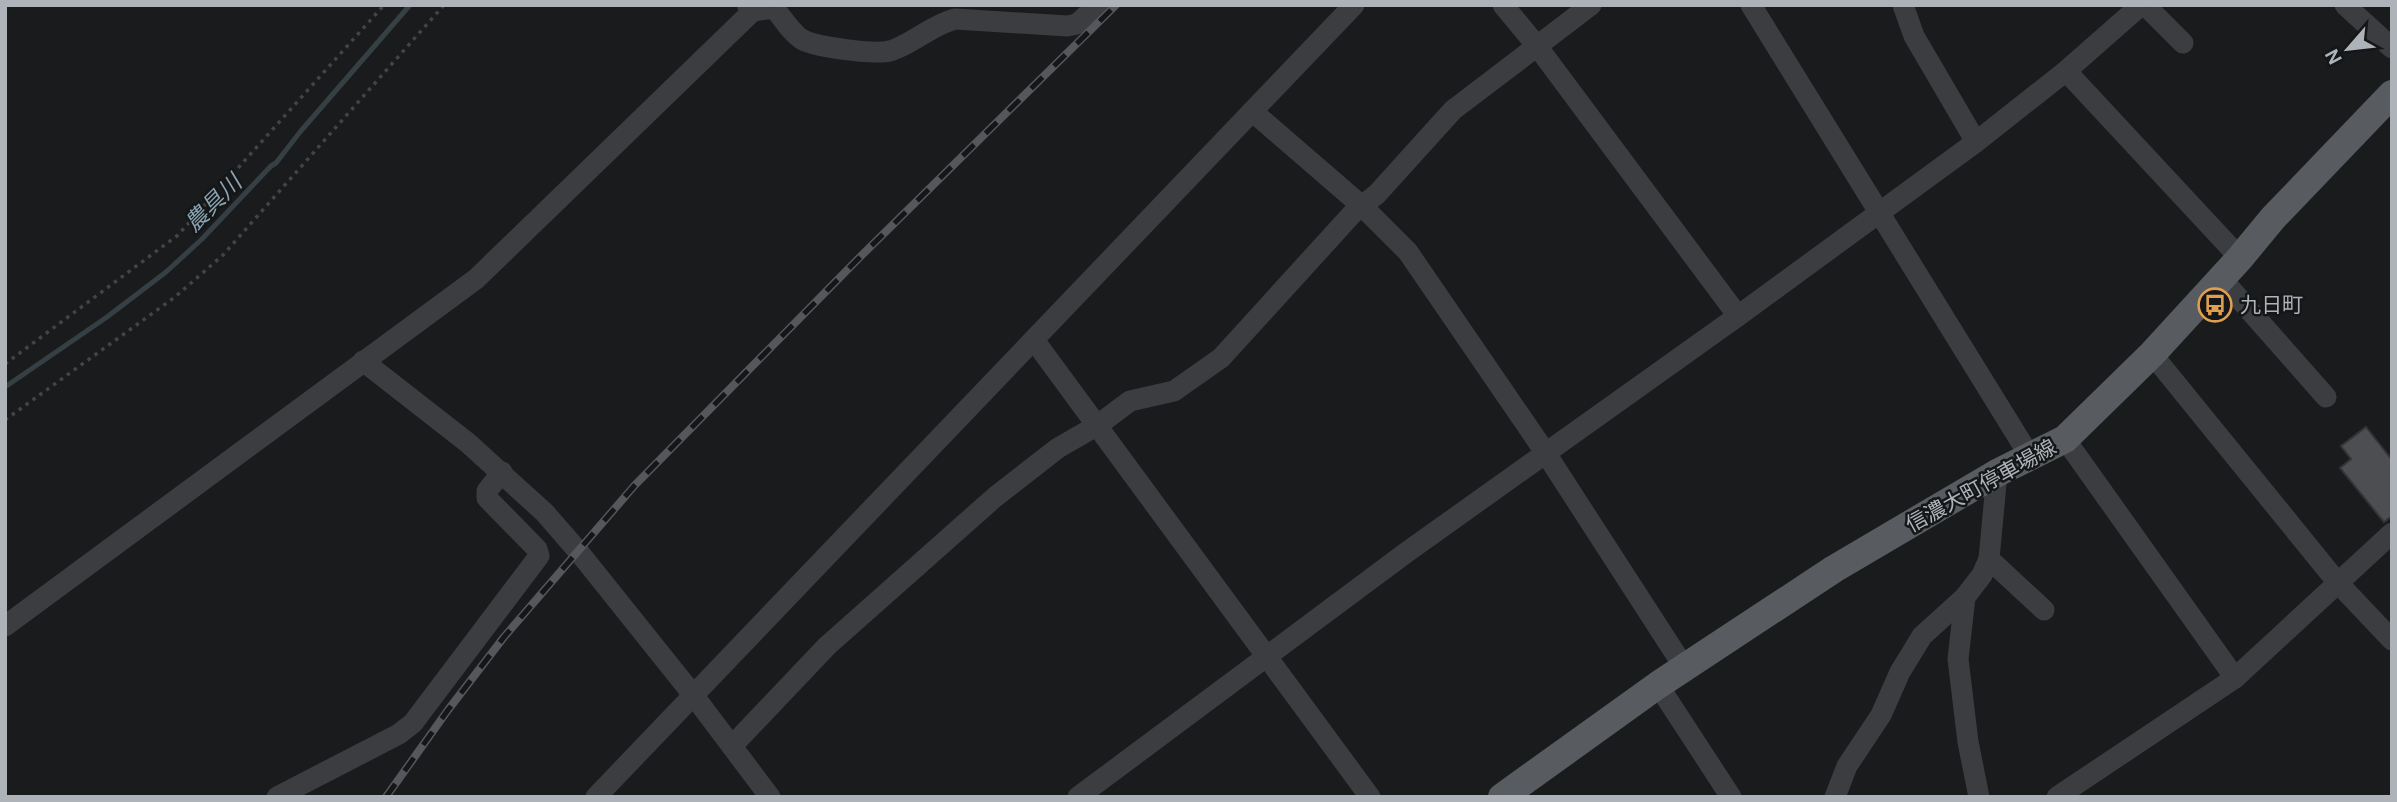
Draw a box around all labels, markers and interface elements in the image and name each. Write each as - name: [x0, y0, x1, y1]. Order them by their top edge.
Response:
- north arrow: [2313, 14, 2383, 84]
- text: N: [2319, 45, 2348, 69]
- water label: 農具川: [178, 166, 250, 238]
- bus stop icon: 九日町: [2196, 286, 2234, 324]
- place label: 九日町: [2240, 291, 2303, 319]
- street label: 信濃大町停車場線: [1901, 433, 2061, 539]

